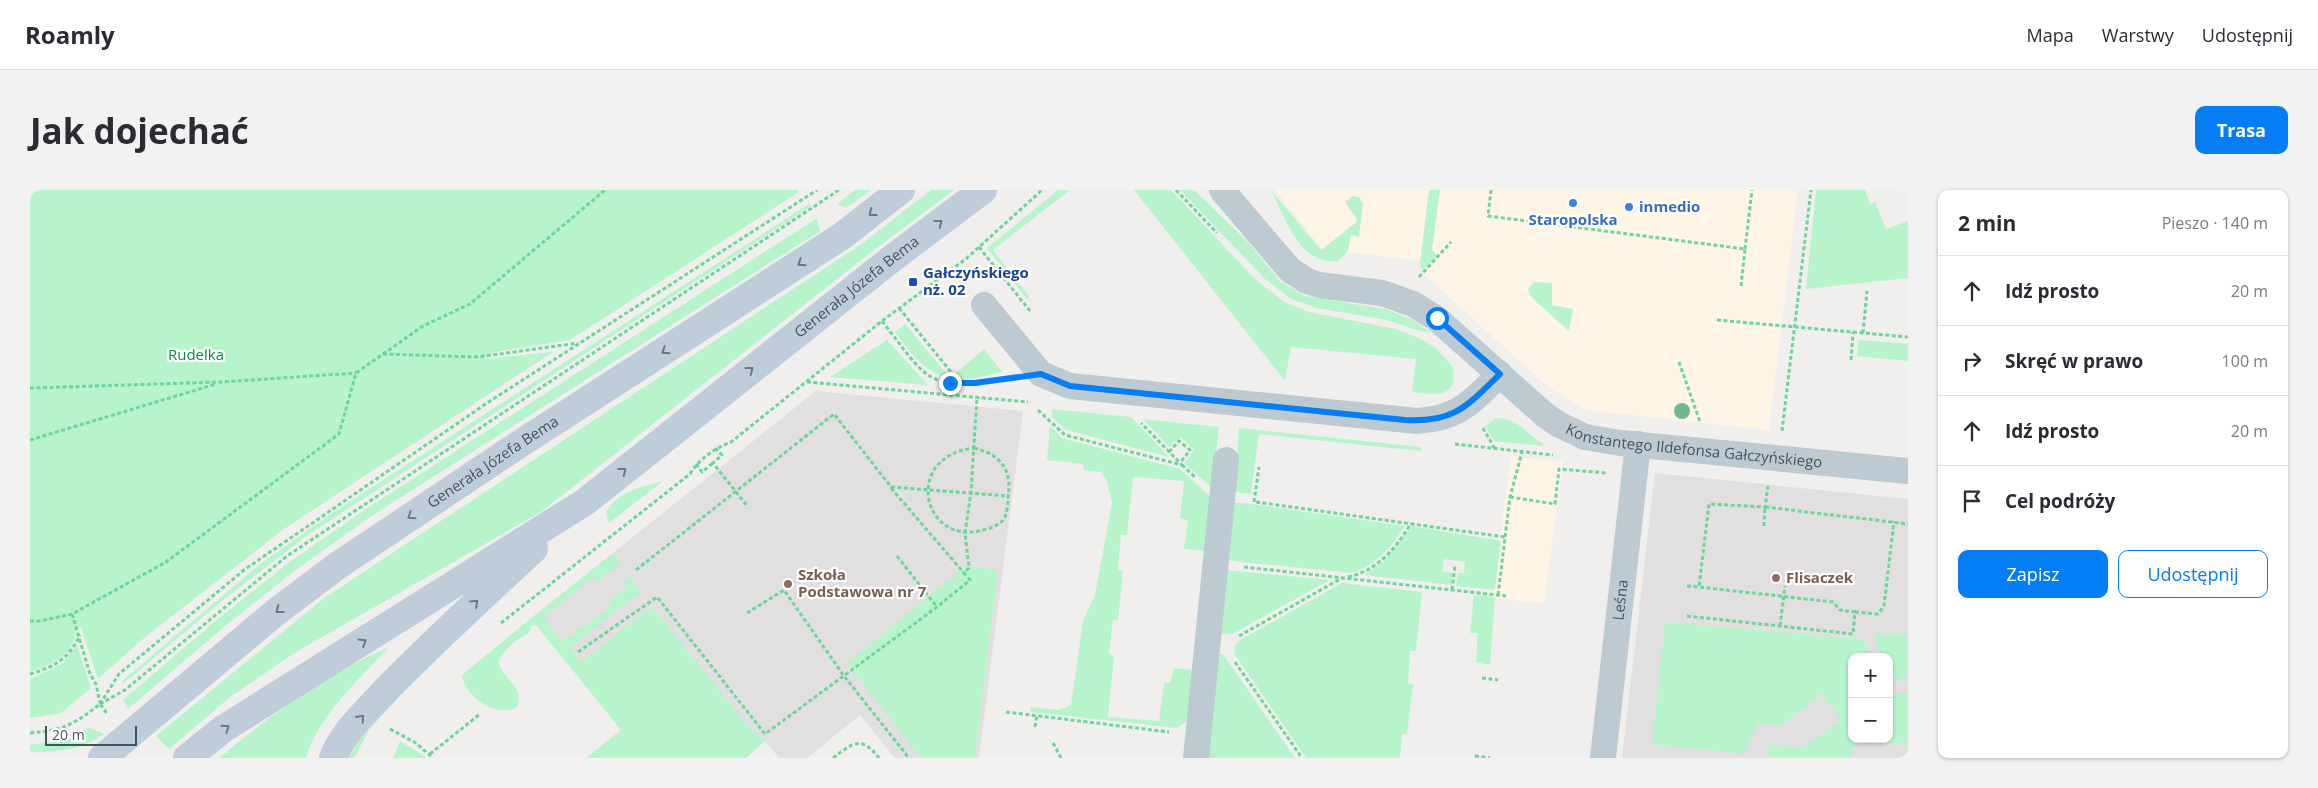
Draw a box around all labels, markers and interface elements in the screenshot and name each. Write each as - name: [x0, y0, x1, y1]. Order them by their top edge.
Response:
- text: Roamly: [25, 18, 115, 51]
- text: Mapa: [2027, 23, 2074, 47]
- text: Warstwy: [2102, 23, 2174, 47]
- text: Udostępnij: [2202, 23, 2293, 47]
- button: Trasa: [2195, 106, 2288, 154]
- text: Jak dojechać: [30, 107, 249, 154]
- place label: inmedio: [1639, 196, 1700, 216]
- marker: Staropolska: [1567, 197, 1579, 209]
- marker: inmedio: [1623, 201, 1635, 213]
- one-way arrow: [869, 208, 878, 216]
- place label: Staropolska: [1528, 209, 1618, 229]
- text: 2 min: [1958, 209, 2016, 237]
- text: Pieszo · 140 m: [2162, 212, 2268, 234]
- one-way arrow: [933, 220, 943, 229]
- street label: Generała Józefa Bema: [789, 231, 923, 342]
- one-way arrow: [797, 256, 806, 266]
- place label: Gałczyńskiego nż. 02: [923, 262, 1029, 299]
- marker: Gałczyńskiego nż. 02: [907, 276, 919, 288]
- icon: ahead: [1958, 277, 1986, 305]
- text: Idź prosto: [2005, 278, 2099, 304]
- text: 20 m: [2231, 280, 2268, 302]
- route start: [1426, 307, 1449, 330]
- park label: Rudelka: [168, 344, 224, 364]
- one-way arrow: [661, 345, 670, 354]
- icon: right: [1958, 347, 1986, 375]
- text: Skręć w prawo: [2005, 348, 2143, 374]
- text: 100 m: [2222, 350, 2268, 372]
- one-way arrow: [744, 368, 753, 376]
- route end: [939, 372, 962, 395]
- street label: Generała Józefa Bema: [423, 411, 562, 512]
- icon: ahead: [1958, 417, 1986, 445]
- street label: Konstantego Ildefonsa Gałczyńskiego: [1563, 418, 1823, 472]
- text: Idź prosto: [2005, 418, 2099, 444]
- text: 20 m: [2231, 420, 2268, 442]
- one-way arrow: [617, 469, 626, 477]
- icon: arrive: [1958, 487, 1986, 515]
- text: Cel podróży: [2005, 488, 2115, 514]
- one-way arrow: [408, 510, 417, 519]
- button: Zapisz: [1958, 550, 2108, 598]
- button: Udostępnij: [2118, 550, 2268, 598]
- place label: Szkoła Podstawowa nr 7: [798, 564, 927, 601]
- place label: Flisaczek: [1786, 567, 1854, 587]
- marker: Flisaczek: [1770, 572, 1782, 584]
- marker: Szkoła Podstawowa nr 7: [782, 578, 794, 590]
- street label: Leśna: [1607, 578, 1632, 621]
- one-way arrow: [470, 600, 479, 609]
- one-way arrow: [276, 605, 285, 613]
- one-way arrow: [358, 639, 367, 649]
- map controls: [1848, 653, 1893, 743]
- button: +: [1848, 653, 1893, 698]
- button: −: [1848, 698, 1893, 743]
- one-way arrow: [355, 715, 364, 724]
- scale bar: [45, 723, 138, 746]
- text: 20 m: [52, 725, 85, 744]
- one-way arrow: [220, 725, 229, 735]

